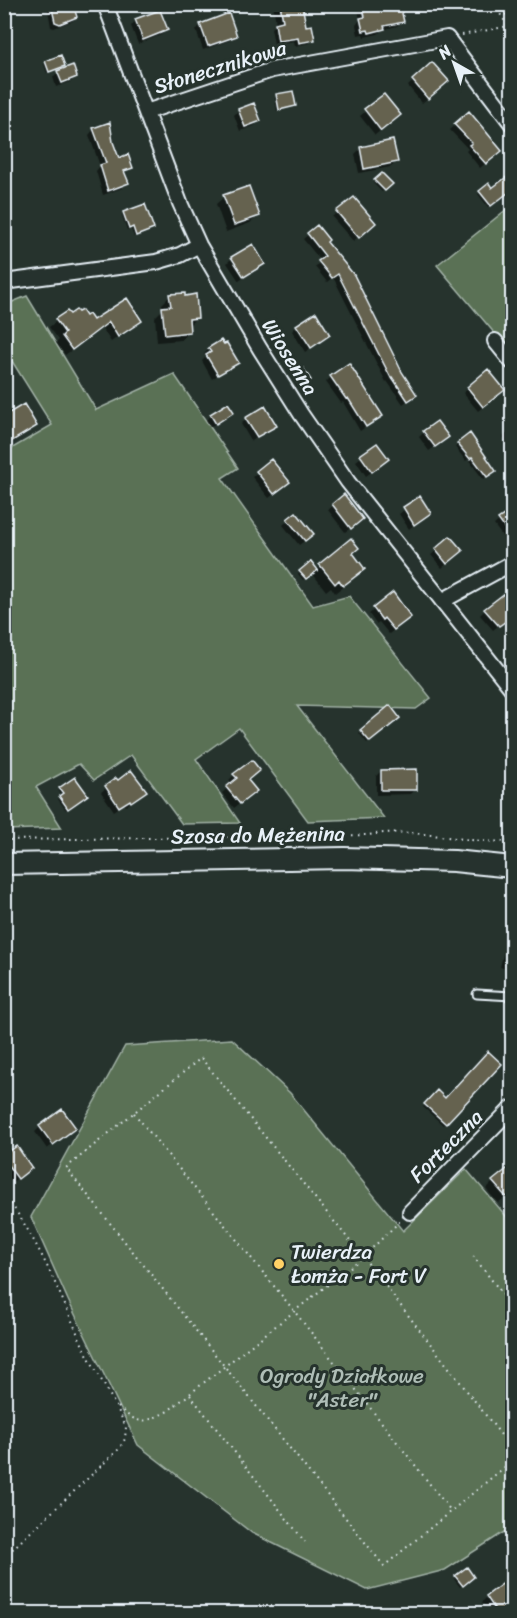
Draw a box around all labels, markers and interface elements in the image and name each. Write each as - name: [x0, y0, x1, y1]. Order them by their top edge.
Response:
- street label: Słonecznikowa: [149, 29, 292, 105]
- north arrow: [424, 33, 484, 93]
- text: N: [430, 37, 459, 67]
- street label: Wiosenna: [251, 311, 329, 404]
- street label: Szosa do Mężenina: [171, 814, 346, 856]
- street label: Forteczna: [400, 1099, 493, 1192]
- place label: Twierdza Łomża - Fort V: [291, 1233, 428, 1295]
- marker: Twierdza Łomża - Fort V: [272, 1257, 286, 1271]
- park label: Ogrody Działkowe "Aster": [260, 1357, 424, 1419]

